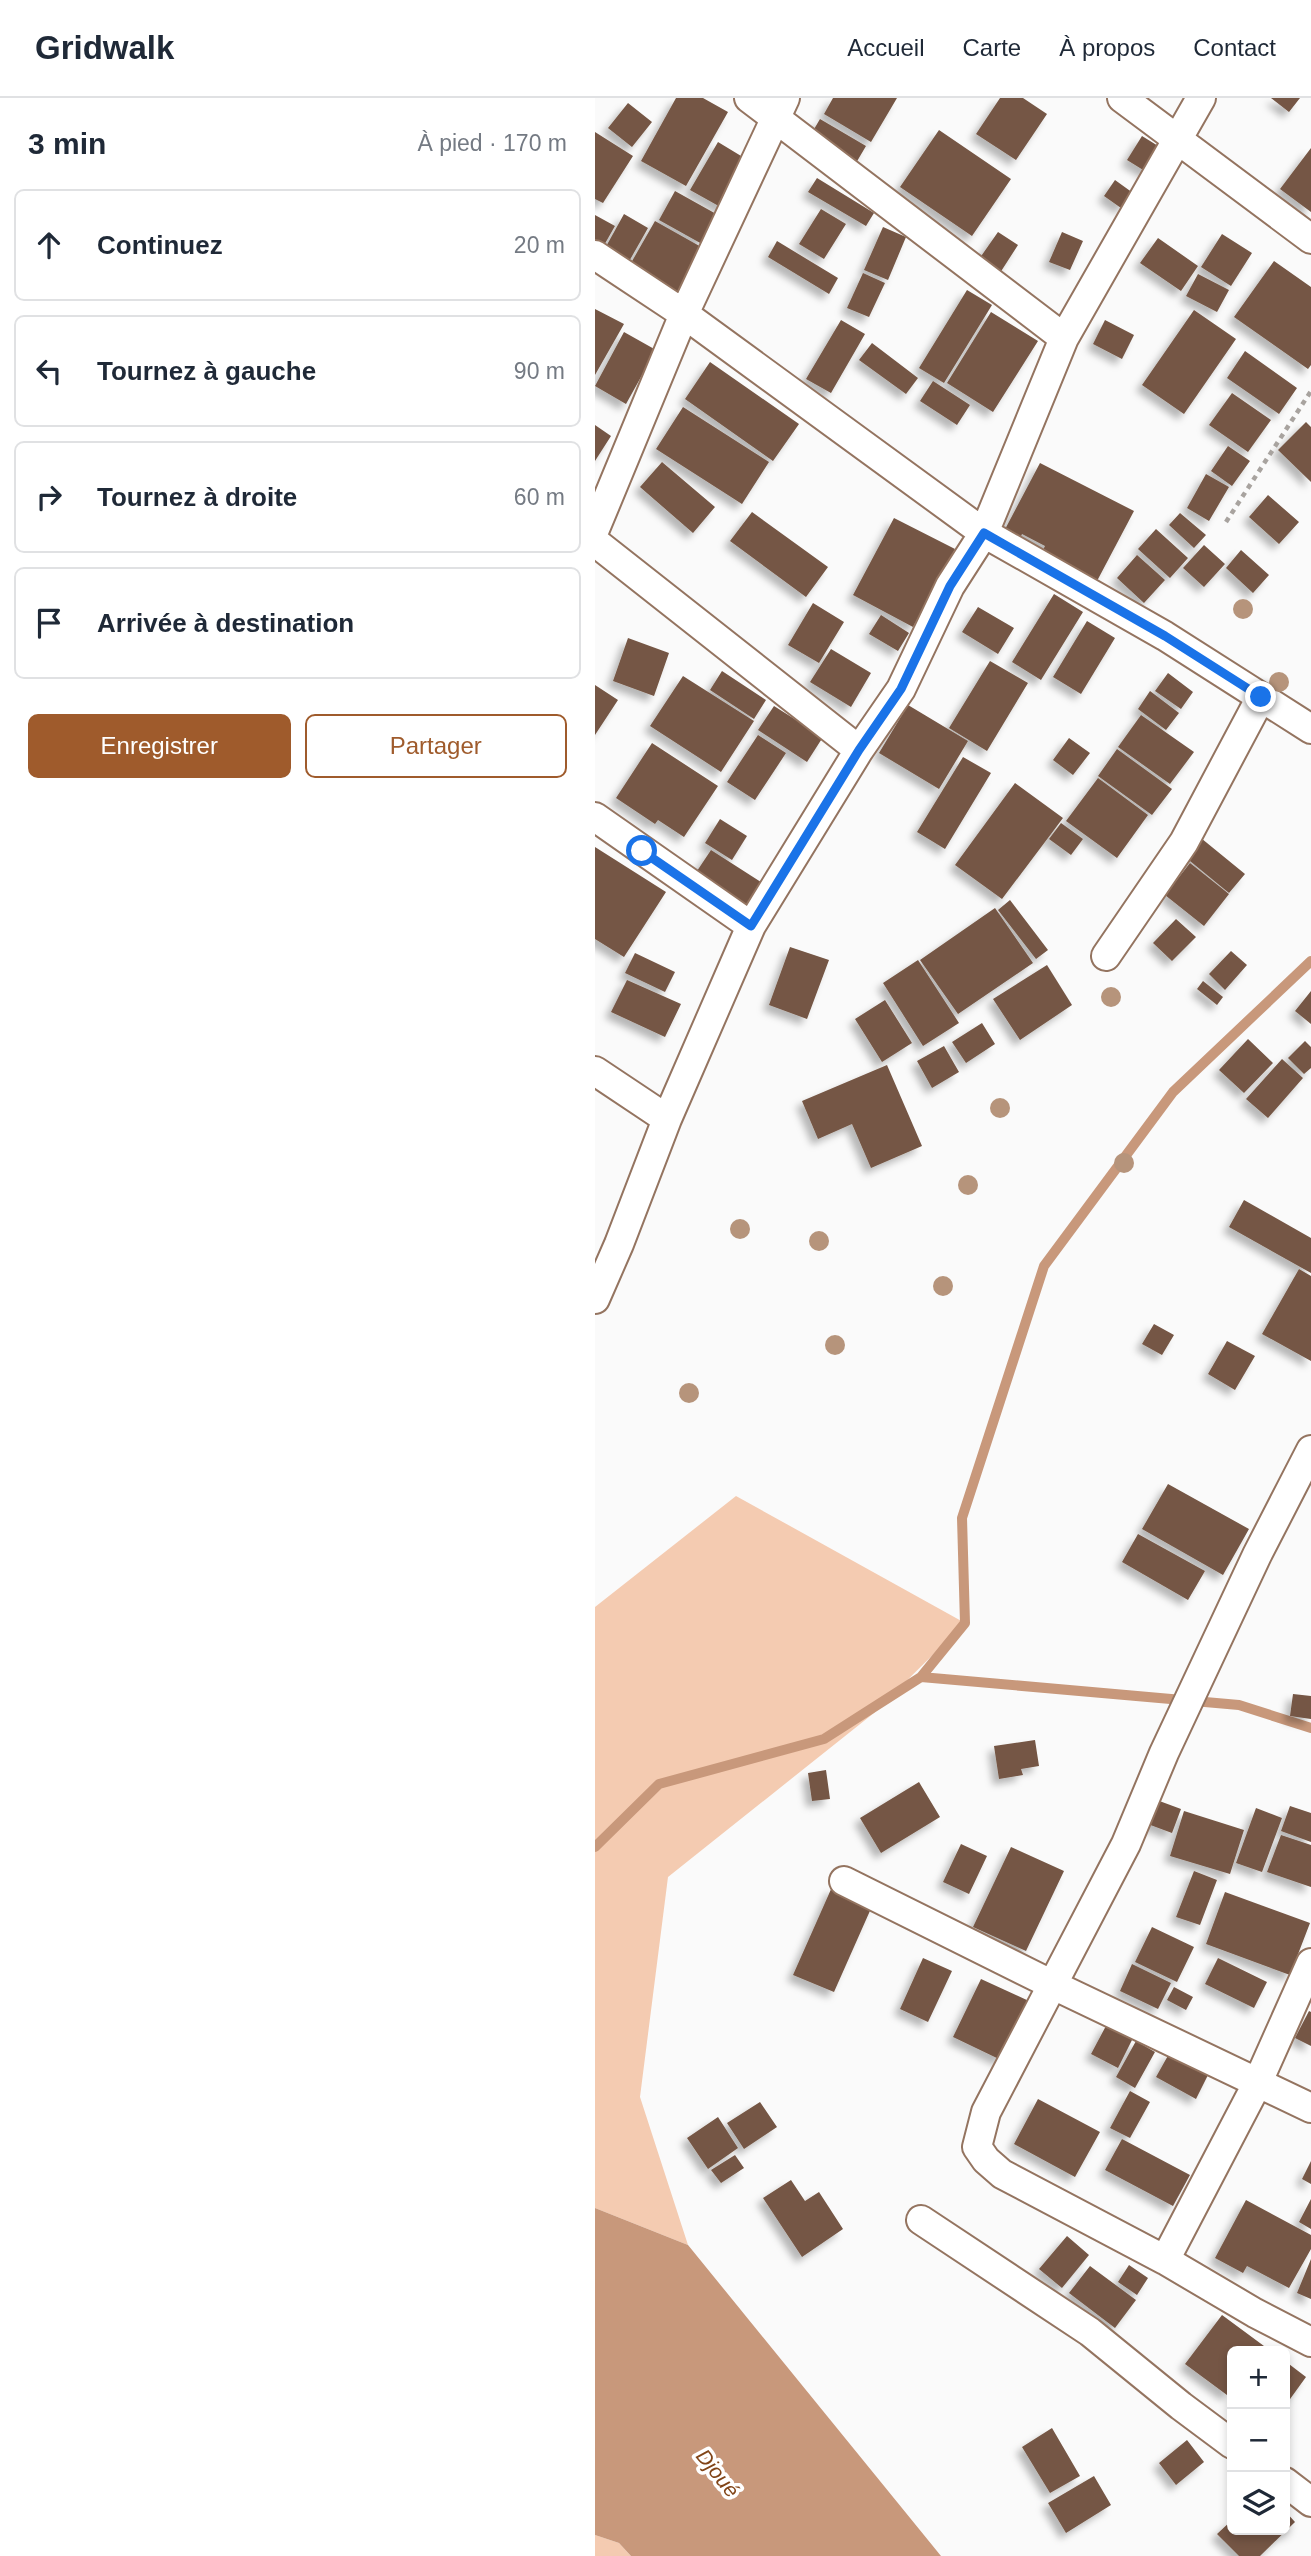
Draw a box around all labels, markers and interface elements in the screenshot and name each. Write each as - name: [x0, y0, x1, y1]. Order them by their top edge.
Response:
- text: Gridwalk: [35, 29, 174, 66]
- text: Accueil: [847, 34, 925, 61]
- text: Carte: [963, 34, 1021, 61]
- text: À propos: [1059, 34, 1155, 61]
- text: Contact: [1193, 34, 1276, 61]
- text: 3 min: [28, 127, 106, 160]
- text: À pied · 170 m: [417, 130, 567, 156]
- icon: ahead: [30, 226, 68, 264]
- text: Continuez: [97, 230, 223, 260]
- text: 20 m: [514, 232, 565, 258]
- icon: left: [30, 352, 68, 390]
- text: Tournez à gauche: [97, 356, 316, 386]
- text: 90 m: [514, 358, 565, 384]
- icon: right: [30, 478, 68, 516]
- text: Tournez à droite: [97, 482, 297, 512]
- text: 60 m: [514, 484, 565, 510]
- icon: arrive: [30, 604, 68, 642]
- text: Arrivée à destination: [97, 608, 354, 638]
- route end: [1245, 681, 1276, 712]
- button: Enregistrer: [28, 714, 291, 778]
- button: Partager: [305, 714, 567, 778]
- route start: [626, 835, 657, 866]
- map controls: [1227, 2346, 1290, 2535]
- button: +: [1227, 2346, 1290, 2409]
- button: −: [1227, 2409, 1290, 2472]
- water label: Djoué: [692, 2444, 744, 2502]
- button: layers: [1227, 2472, 1290, 2535]

